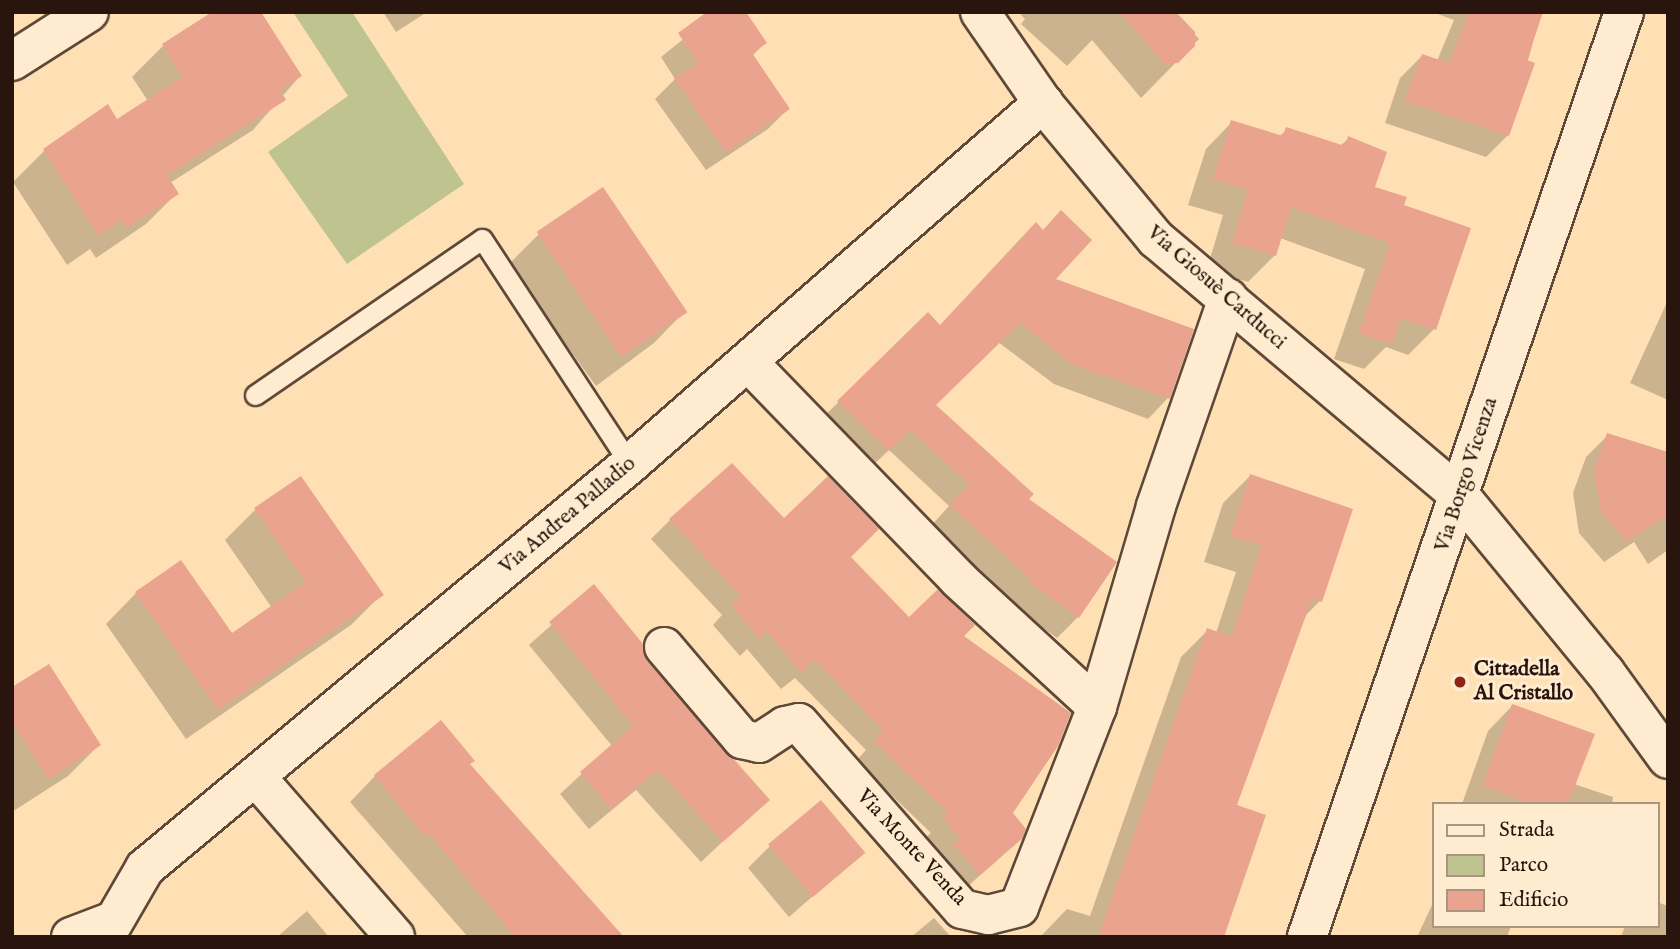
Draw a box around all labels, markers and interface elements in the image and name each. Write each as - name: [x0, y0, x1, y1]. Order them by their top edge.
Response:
- street label: Via Giosuè Carducci: [1141, 221, 1291, 355]
- street label: Via Borgo Vicenza: [1430, 395, 1504, 555]
- street label: Via Andrea Palladio: [495, 452, 641, 580]
- place label: Cittadella Al Cristallo: [1474, 657, 1573, 707]
- marker: Cittadella Al Cristallo: [1452, 674, 1468, 690]
- street label: Via Monte Venda: [851, 785, 971, 911]
- legend: [1432, 802, 1659, 928]
- text: Strada: [1499, 817, 1554, 844]
- text: Parco: [1499, 852, 1548, 879]
- text: Edificio: [1499, 887, 1568, 914]

